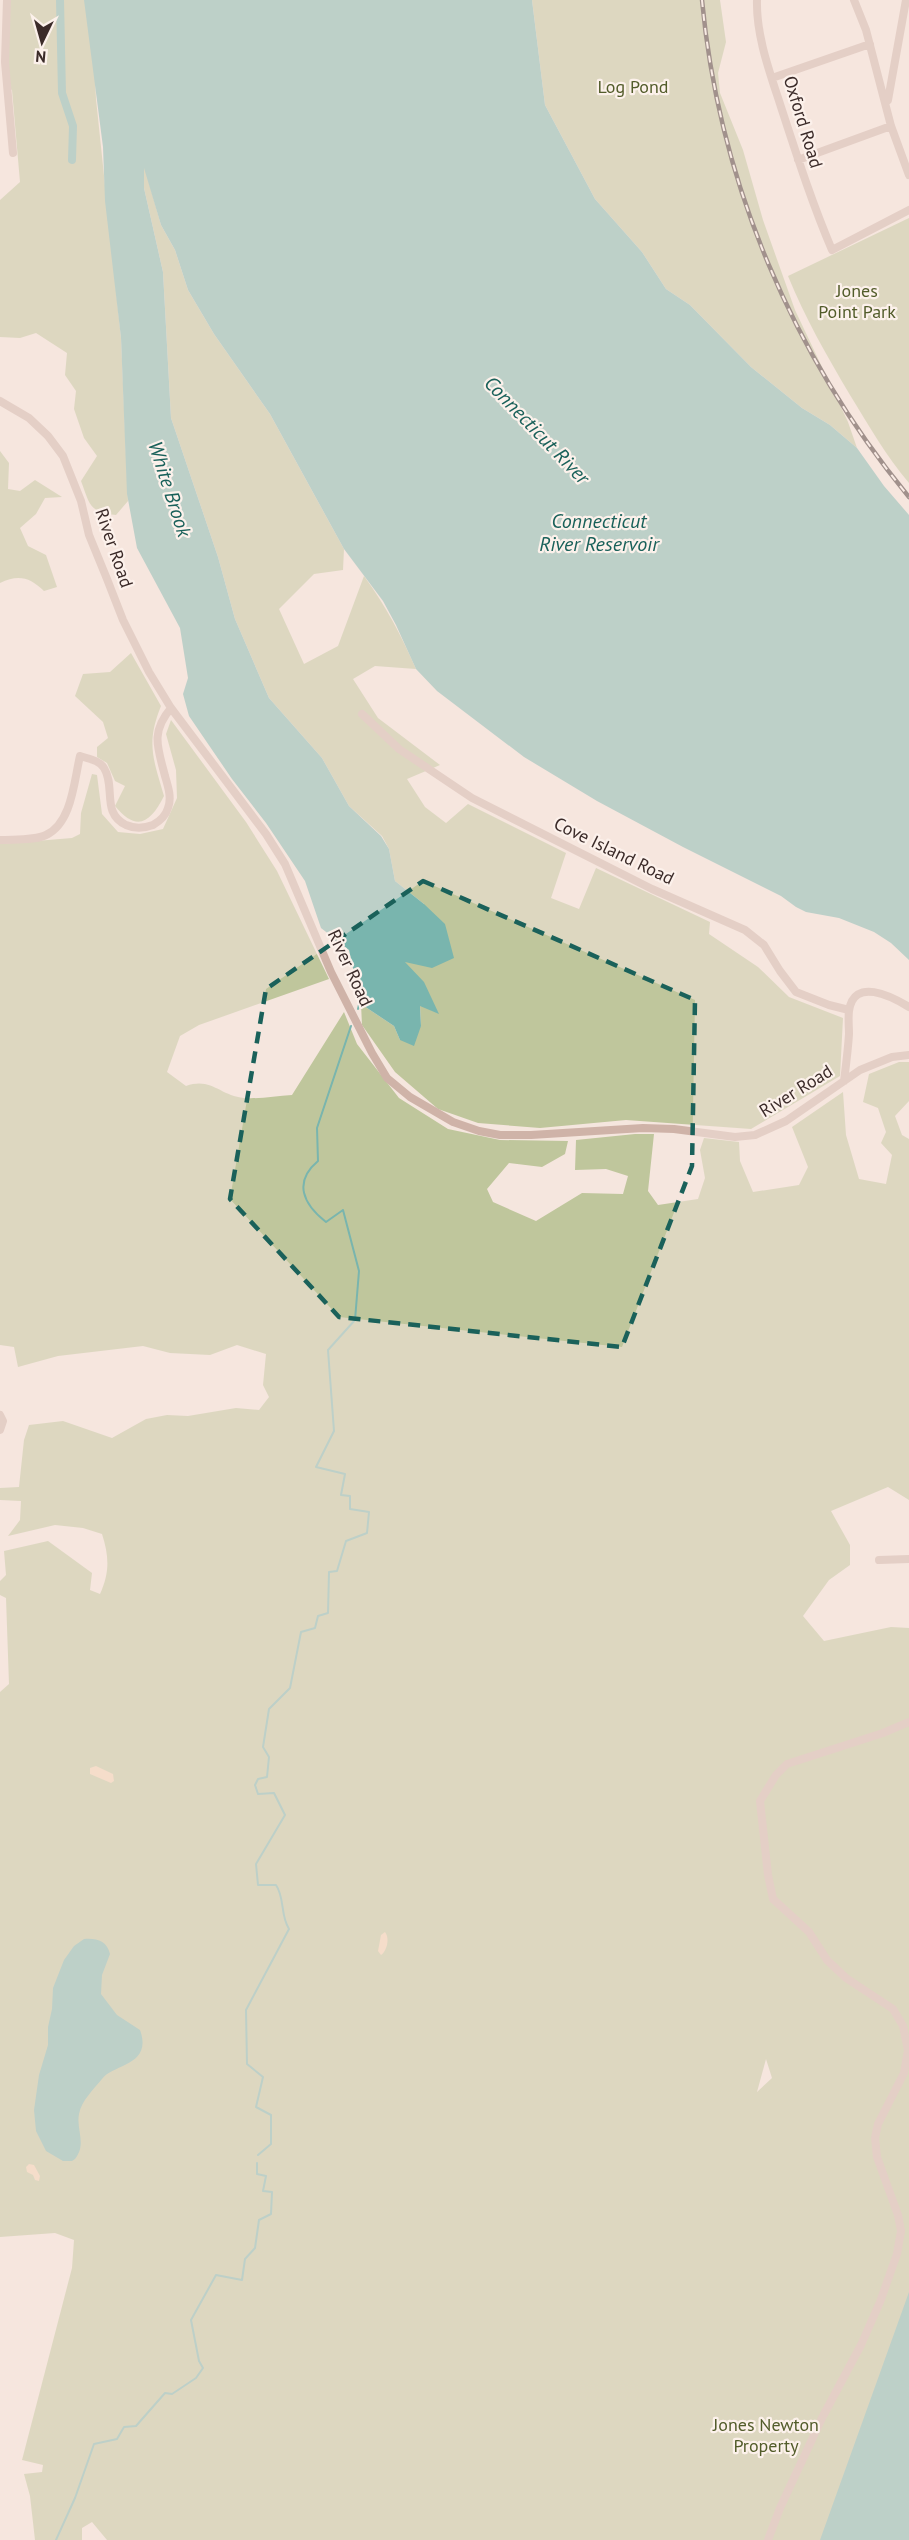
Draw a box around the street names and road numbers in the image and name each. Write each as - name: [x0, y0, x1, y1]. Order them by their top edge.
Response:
- street label: Oxford Road: [779, 73, 828, 171]
- street label: River Road: [90, 505, 139, 590]
- street label: Cove Island Road: [550, 812, 678, 890]
- street label: River Road: [323, 926, 378, 1010]
- street label: River Road: [755, 1059, 837, 1122]

